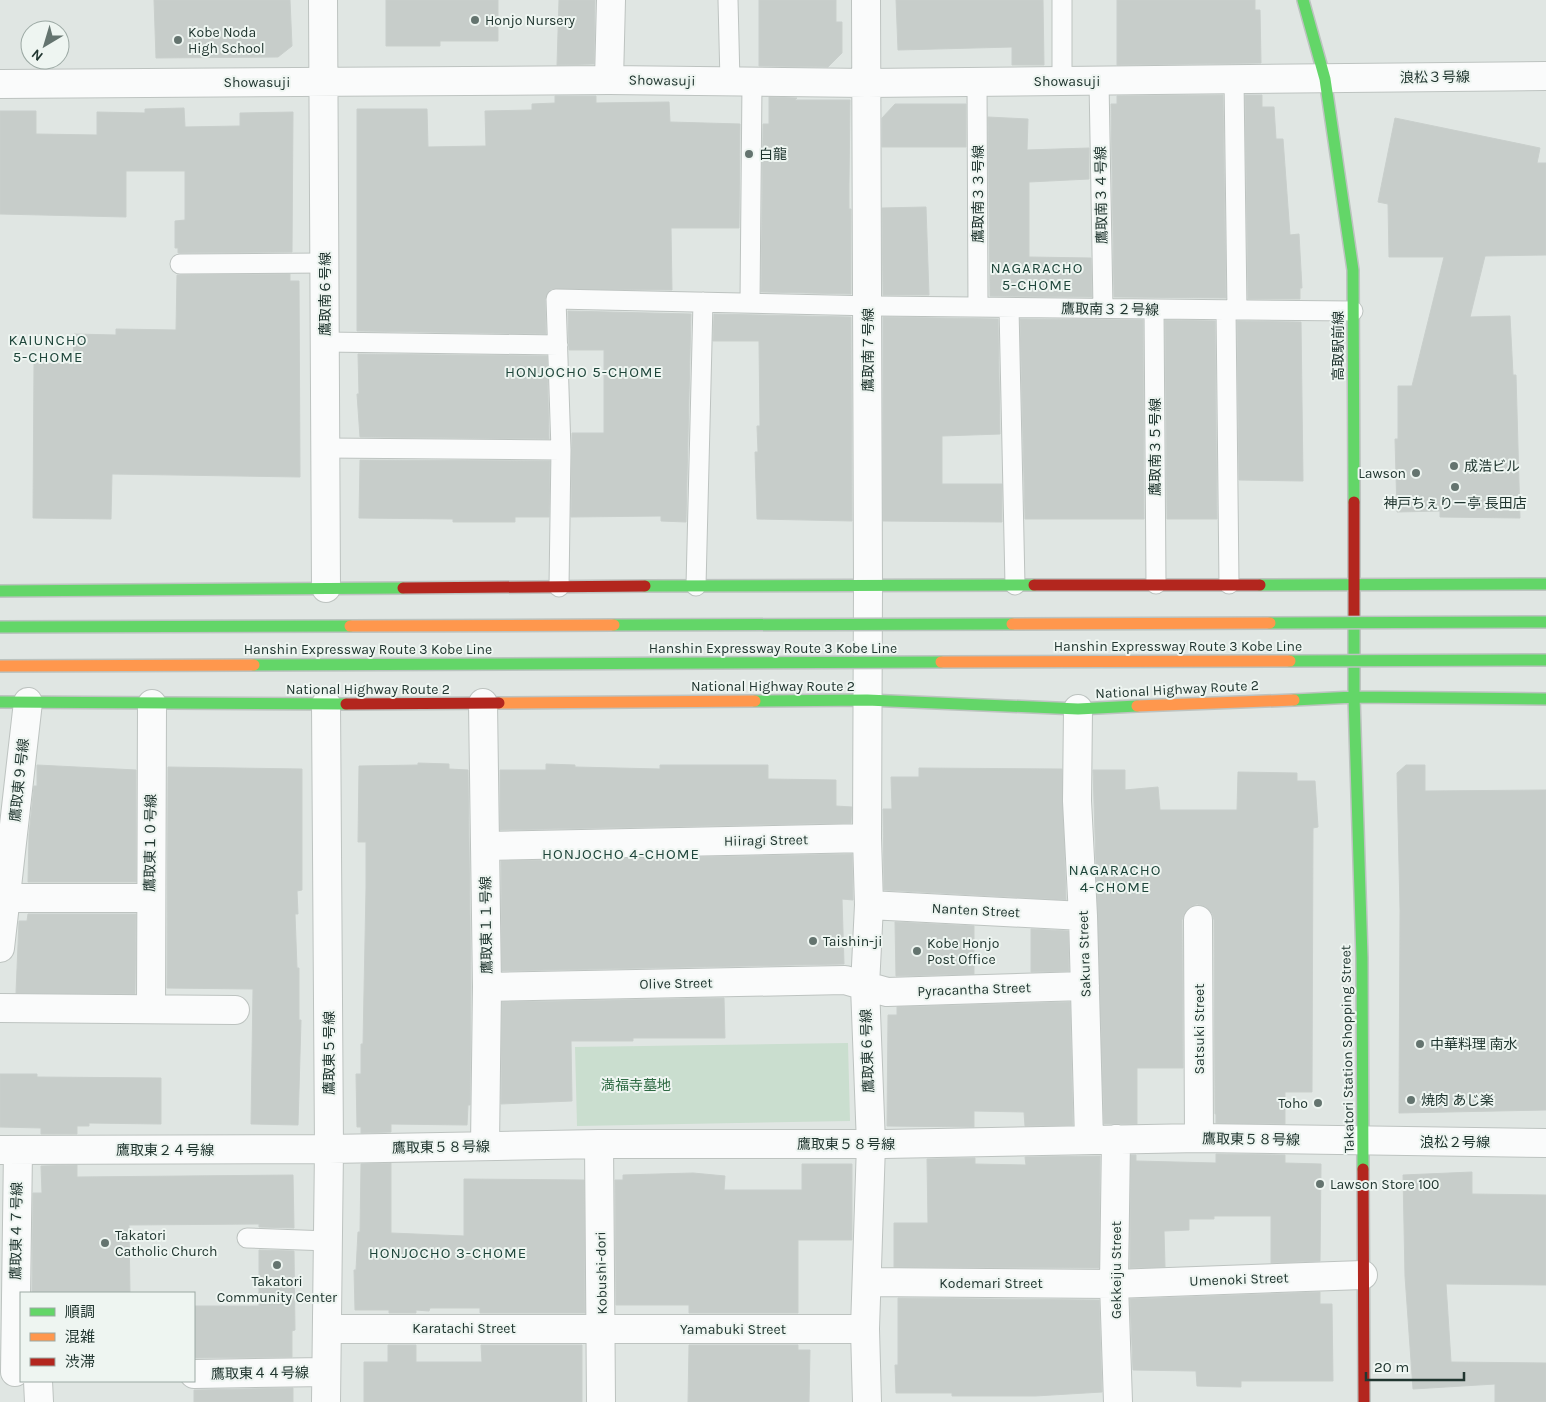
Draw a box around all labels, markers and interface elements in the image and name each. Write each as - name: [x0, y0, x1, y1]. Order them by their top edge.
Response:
- place label: Honjo Nursery: [485, 12, 576, 29]
- marker: Honjo Nursery: [469, 14, 481, 26]
- north arrow: [20, 20, 70, 70]
- place label: Kobe Noda High School: [188, 24, 265, 57]
- marker: Kobe Noda High School: [172, 34, 184, 46]
- text: N: [28, 45, 46, 65]
- street label: 浪松３号線: [1400, 68, 1470, 87]
- street label: Showasuji: [628, 71, 696, 90]
- street label: Showasuji: [1034, 73, 1100, 90]
- street label: Showasuji: [224, 74, 290, 91]
- street label: 鷹取南３３号線: [970, 145, 987, 243]
- place label: 白龍: [759, 146, 787, 163]
- street label: 鷹取南３４号線: [1092, 146, 1111, 244]
- marker: 白龍: [743, 148, 755, 160]
- street label: 鷹取南６号線: [317, 252, 334, 336]
- district label: NAGARACHO 5-CHOME: [991, 259, 1083, 294]
- street label: 鷹取南３２号線: [1061, 300, 1159, 319]
- street label: 鷹取南７号線: [860, 308, 877, 392]
- street label: 高取駅前線: [1330, 311, 1347, 381]
- district label: KAIUNCHO 5-CHOME: [9, 331, 87, 366]
- district label: HONJOCHO 5-CHOME: [505, 363, 663, 381]
- street label: 鷹取南３５号線: [1147, 398, 1164, 496]
- place label: 成浩ビル: [1464, 458, 1520, 475]
- marker: 成浩ビル: [1448, 460, 1460, 472]
- place label: Lawson: [1358, 465, 1406, 482]
- marker: Lawson: [1410, 467, 1422, 479]
- marker: 神戸ちぇりー亭 長田店: [1449, 481, 1461, 493]
- place label: 神戸ちぇりー亭 長田店: [1383, 495, 1527, 512]
- street label: Hanshin Expressway Route 3 Kobe Line: [1054, 638, 1302, 655]
- street label: Hanshin Expressway Route 3 Kobe Line: [649, 640, 897, 657]
- street label: Hanshin Expressway Route 3 Kobe Line: [244, 641, 492, 658]
- street label: National Highway Route 2: [1095, 677, 1259, 702]
- street label: National Highway Route 2: [691, 678, 855, 695]
- street label: National Highway Route 2: [286, 681, 450, 698]
- street label: 鷹取東９号線: [7, 737, 32, 823]
- street label: 鷹取東１０号線: [141, 794, 160, 892]
- street label: Hiiragi Street: [724, 831, 808, 850]
- district label: HONJOCHO 4-CHOME: [542, 845, 700, 863]
- district label: NAGARACHO 4-CHOME: [1069, 861, 1161, 896]
- street label: 鷹取東１１号線: [477, 876, 496, 974]
- street label: Nanten Street: [931, 900, 1021, 921]
- street label: Sakura Street: [1074, 910, 1095, 998]
- place label: Taishin-ji: [823, 933, 883, 950]
- marker: Taishin-ji: [807, 935, 819, 947]
- place label: Kobe Honjo Post Office: [927, 935, 999, 968]
- marker: Kobe Honjo Post Office: [911, 945, 923, 957]
- street label: Takatori Station Shopping Street: [1337, 945, 1358, 1153]
- street label: Olive Street: [639, 974, 713, 993]
- street label: Pyracantha Street: [917, 979, 1031, 1000]
- street label: Satsuki Street: [1191, 983, 1208, 1075]
- street label: 鷹取東６号線: [858, 1009, 877, 1093]
- street label: 鷹取東５号線: [321, 1011, 338, 1095]
- place label: 中華料理 南水: [1430, 1036, 1517, 1053]
- marker: 中華料理 南水: [1414, 1038, 1426, 1050]
- park label: 満福寺墓地: [601, 1077, 671, 1094]
- place label: 焼肉 あじ楽: [1421, 1092, 1494, 1109]
- marker: 焼肉 あじ楽: [1405, 1094, 1417, 1106]
- place label: Toho: [1278, 1095, 1308, 1112]
- marker: Toho: [1312, 1097, 1324, 1109]
- street label: 鷹取東５８号線: [1202, 1130, 1300, 1149]
- street label: 浪松２号線: [1420, 1134, 1490, 1151]
- street label: 鷹取東５８号線: [797, 1136, 895, 1153]
- street label: 鷹取東５８号線: [392, 1138, 490, 1157]
- street label: 鷹取東２４号線: [116, 1142, 214, 1159]
- place label: Lawson Store 100: [1330, 1176, 1439, 1193]
- marker: Lawson Store 100: [1314, 1178, 1326, 1190]
- street label: 鷹取東４７号線: [7, 1182, 26, 1280]
- street label: Gekkeiju Street: [1108, 1221, 1125, 1319]
- place label: Takatori Catholic Church: [115, 1227, 218, 1260]
- street label: Kobushi-dori: [592, 1231, 611, 1315]
- marker: Takatori Catholic Church: [99, 1237, 111, 1249]
- district label: HONJOCHO 3-CHOME: [369, 1244, 527, 1262]
- marker: Takatori Community Center: [271, 1259, 283, 1271]
- street label: Umenoki Street: [1189, 1269, 1289, 1290]
- place label: Takatori Community Center: [217, 1273, 338, 1306]
- street label: Kodemari Street: [939, 1275, 1043, 1292]
- legend: [20, 1292, 195, 1382]
- text: 順調: [65, 1303, 95, 1321]
- street label: Karatachi Street: [412, 1320, 516, 1337]
- street label: Yamabuki Street: [680, 1321, 786, 1338]
- text: 混雑: [65, 1328, 95, 1346]
- scale bar: [1366, 1350, 1464, 1382]
- text: 渋滞: [65, 1353, 95, 1371]
- text: 20 m: [1374, 1358, 1409, 1376]
- street label: 鷹取東４４号線: [211, 1364, 309, 1383]

